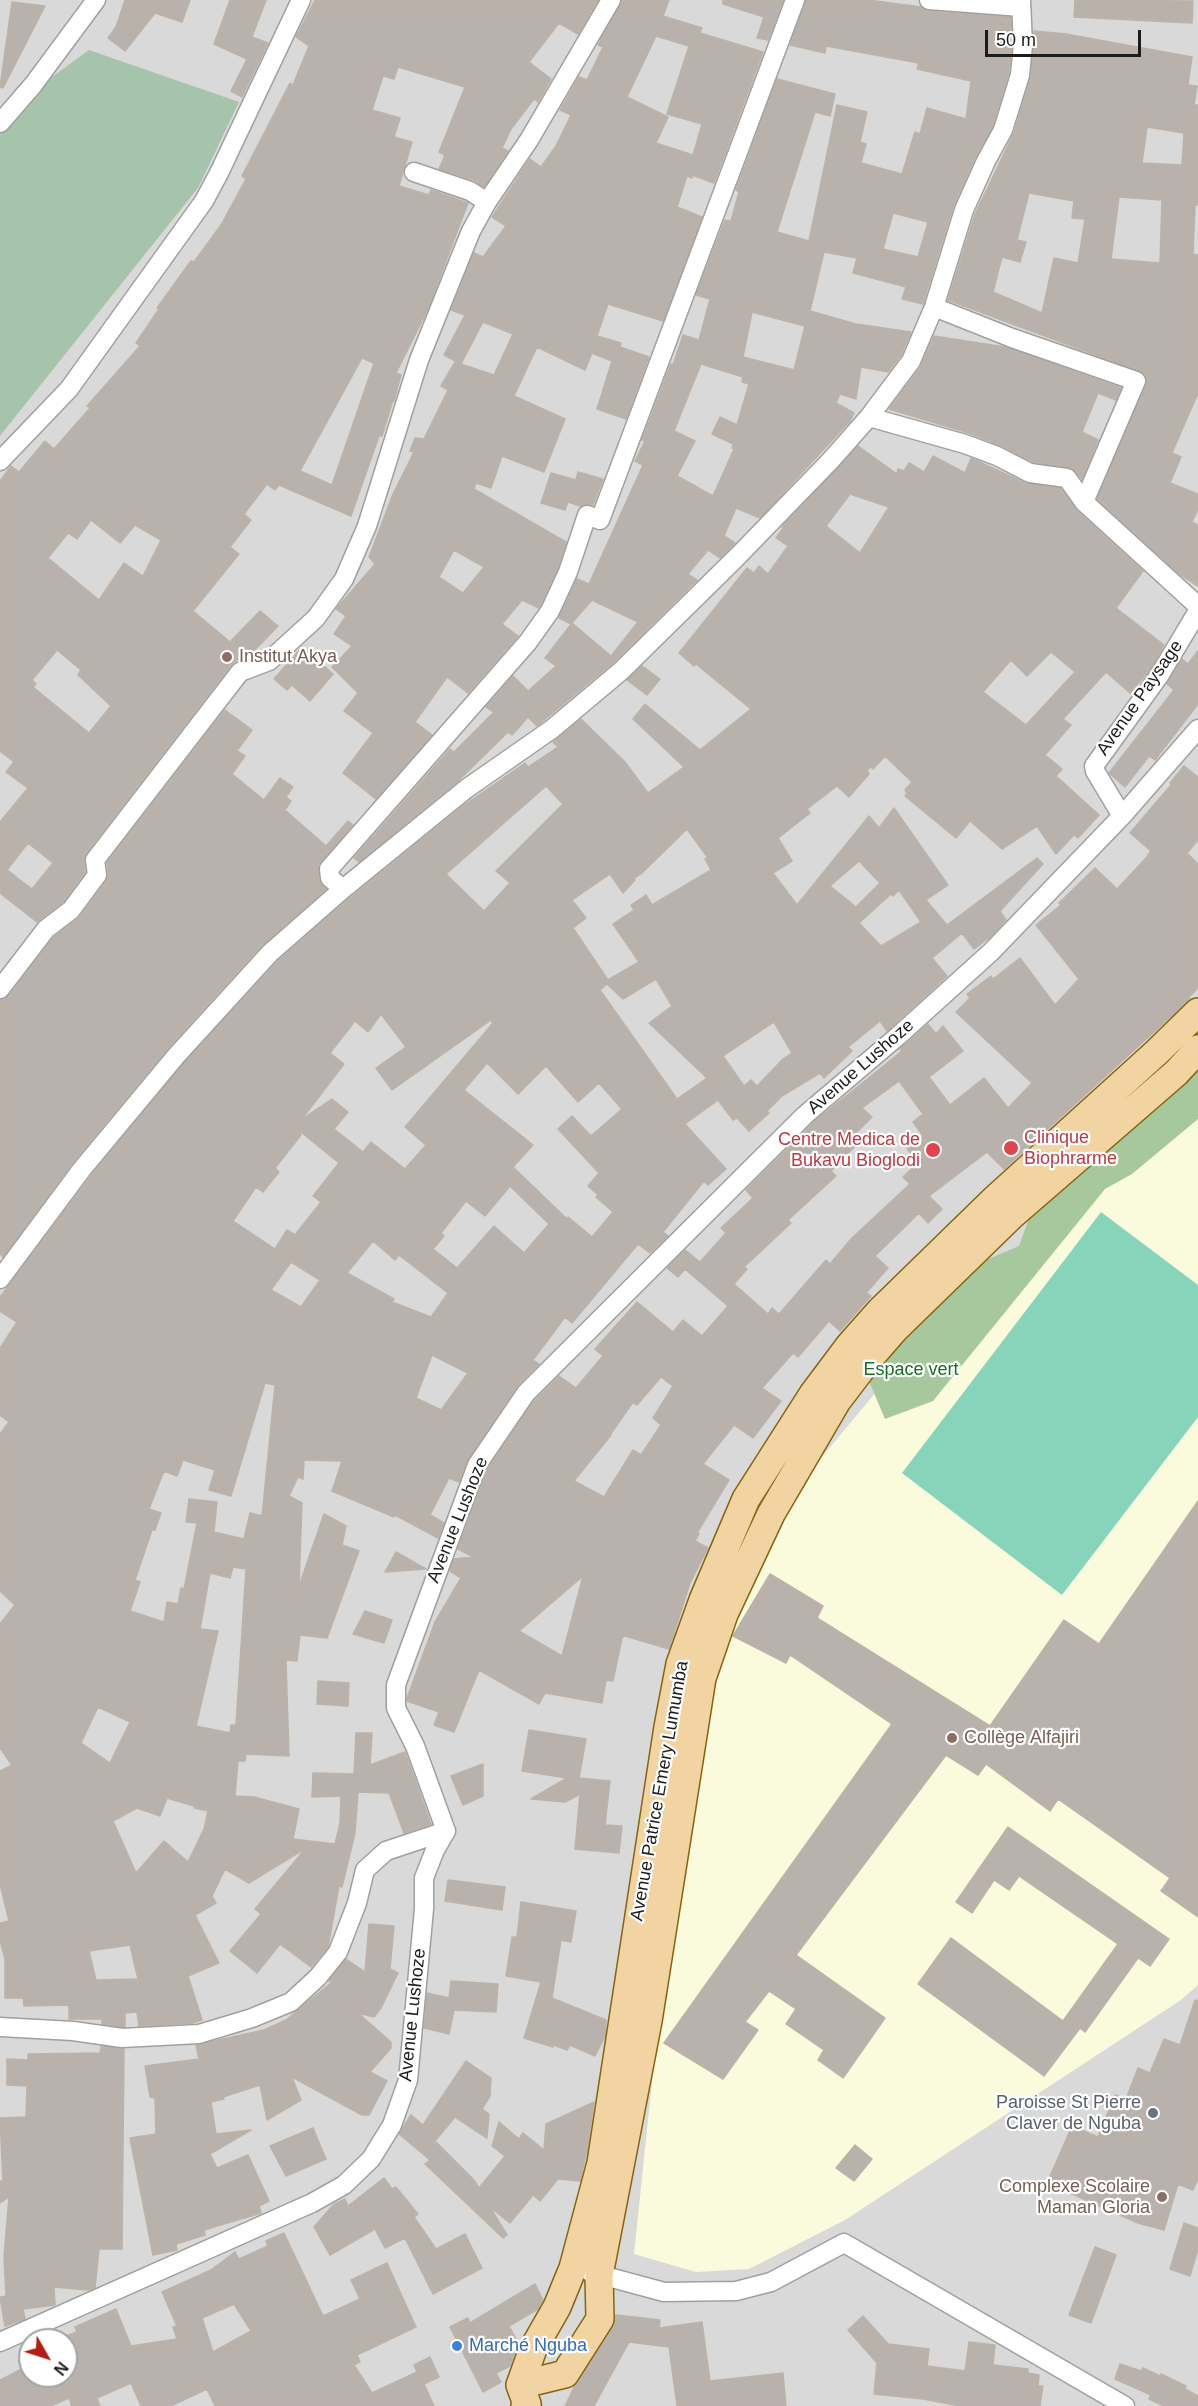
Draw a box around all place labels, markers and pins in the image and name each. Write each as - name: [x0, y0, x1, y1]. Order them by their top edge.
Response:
- place label: Institut Akya: [239, 646, 337, 668]
- marker: Institut Akya: [220, 650, 234, 664]
- place label: Clinique Biophrarme: [1024, 1127, 1117, 1170]
- place label: Centre Medica de Bukavu Bioglodi: [778, 1129, 920, 1172]
- marker: Clinique Biophrarme: [1002, 1139, 1020, 1157]
- marker: Centre Medica de Bukavu Bioglodi: [924, 1141, 942, 1159]
- place label: Collège Alfajiri: [964, 1727, 1079, 1749]
- marker: Collège Alfajiri: [945, 1731, 959, 1745]
- place label: Paroisse St Pierre Claver de Nguba: [996, 2092, 1141, 2134]
- marker: Paroisse St Pierre Claver de Nguba: [1146, 2106, 1160, 2120]
- place label: Complexe Scolaire Maman Gloria: [999, 2176, 1150, 2218]
- marker: Complexe Scolaire Maman Gloria: [1155, 2190, 1169, 2204]
- place label: Marché Nguba: [469, 2335, 587, 2357]
- marker: Marché Nguba: [450, 2339, 464, 2353]

